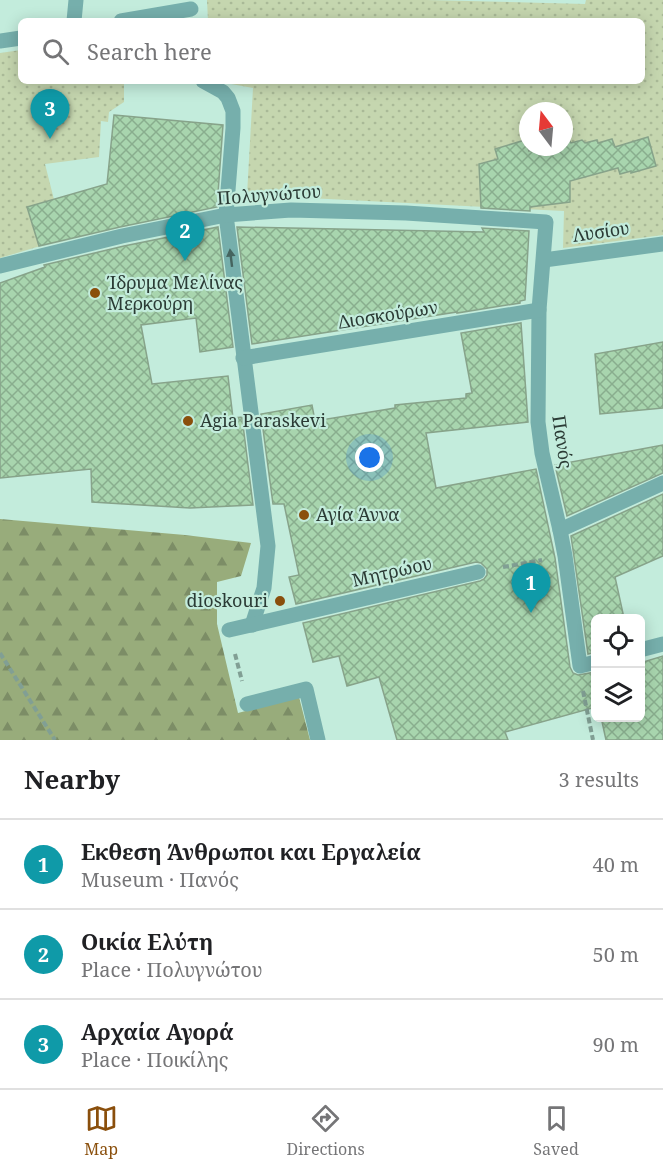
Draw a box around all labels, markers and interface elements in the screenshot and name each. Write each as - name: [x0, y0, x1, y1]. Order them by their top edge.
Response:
- search box: [18, 18, 645, 84]
- icon: search: [39, 35, 72, 68]
- text: Search here: [87, 36, 212, 66]
- pin: 3: [31, 90, 70, 139]
- north arrow: [519, 102, 573, 156]
- street label: Πολυγνώτου: [216, 178, 322, 210]
- pin: 2: [166, 212, 204, 261]
- street label: Λυσίου: [571, 215, 631, 247]
- one-way arrow: [226, 248, 236, 267]
- place label: Ίδρυμα Μελίνας Μερκούρη: [106, 270, 243, 315]
- marker: Ίδρυμα Μελίνας Μερκούρη: [88, 286, 102, 300]
- street label: Διοσκούρων: [336, 294, 439, 334]
- place label: Agia Paraskevi: [200, 408, 326, 432]
- marker: Agia Paraskevi: [181, 414, 195, 428]
- street label: Πανός: [547, 414, 579, 470]
- your location: [355, 443, 384, 472]
- place label: Αγία Άννα: [316, 502, 400, 526]
- marker: Αγία Άννα: [297, 508, 311, 522]
- street label: Μητρώου: [349, 550, 434, 592]
- pin: 1: [512, 564, 550, 613]
- place label: dioskouri: [186, 588, 268, 612]
- marker: dioskouri: [273, 594, 287, 608]
- map controls: [591, 614, 645, 722]
- button: locate: [591, 614, 645, 668]
- button: layers: [591, 668, 645, 722]
- text: Nearby: [24, 761, 120, 797]
- text: 3 results: [559, 766, 639, 793]
- text: Εκθεση Άνθρωποι και Εργαλεία: [81, 836, 421, 866]
- text: 1: [38, 851, 49, 878]
- text: 40 m: [593, 851, 639, 878]
- text: Museum · Πανός: [81, 866, 239, 893]
- text: Οικία Ελύτη: [81, 926, 213, 956]
- text: 2: [38, 941, 49, 968]
- text: 50 m: [593, 941, 639, 968]
- text: Place · Πολυγνώτου: [81, 956, 262, 983]
- text: Αρχαία Αγορά: [81, 1016, 234, 1046]
- text: 3: [38, 1031, 49, 1058]
- text: 90 m: [593, 1031, 639, 1058]
- text: Place · Ποικίλης: [81, 1046, 228, 1073]
- tab: Map: [84, 1102, 118, 1160]
- tab: Directions: [287, 1102, 365, 1160]
- tab: Saved: [533, 1102, 579, 1160]

